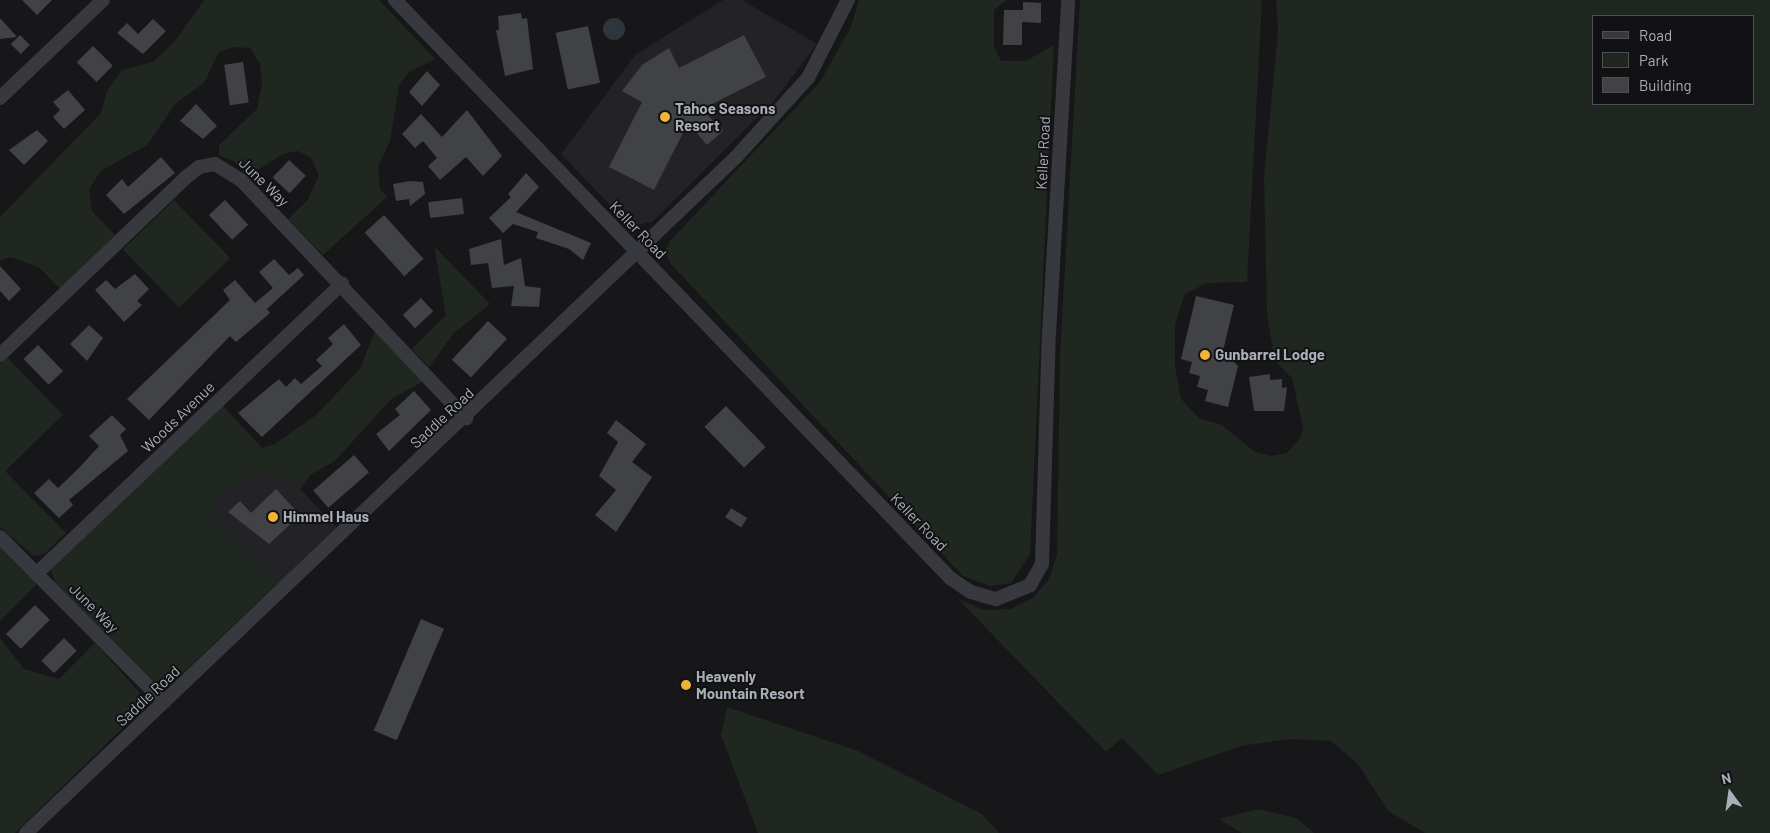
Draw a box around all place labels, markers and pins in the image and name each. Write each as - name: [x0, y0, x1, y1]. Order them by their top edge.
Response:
- place label: Tahoe Seasons Resort: [675, 99, 775, 134]
- marker: Tahoe Seasons Resort: [659, 111, 671, 123]
- place label: Gunbarrel Lodge: [1215, 346, 1325, 364]
- marker: Gunbarrel Lodge: [1199, 349, 1211, 361]
- place label: Himmel Haus: [283, 508, 369, 526]
- marker: Himmel Haus: [267, 511, 279, 523]
- place label: Heavenly Mountain Resort: [696, 667, 805, 702]
- marker: Heavenly Mountain Resort: [680, 679, 692, 691]

